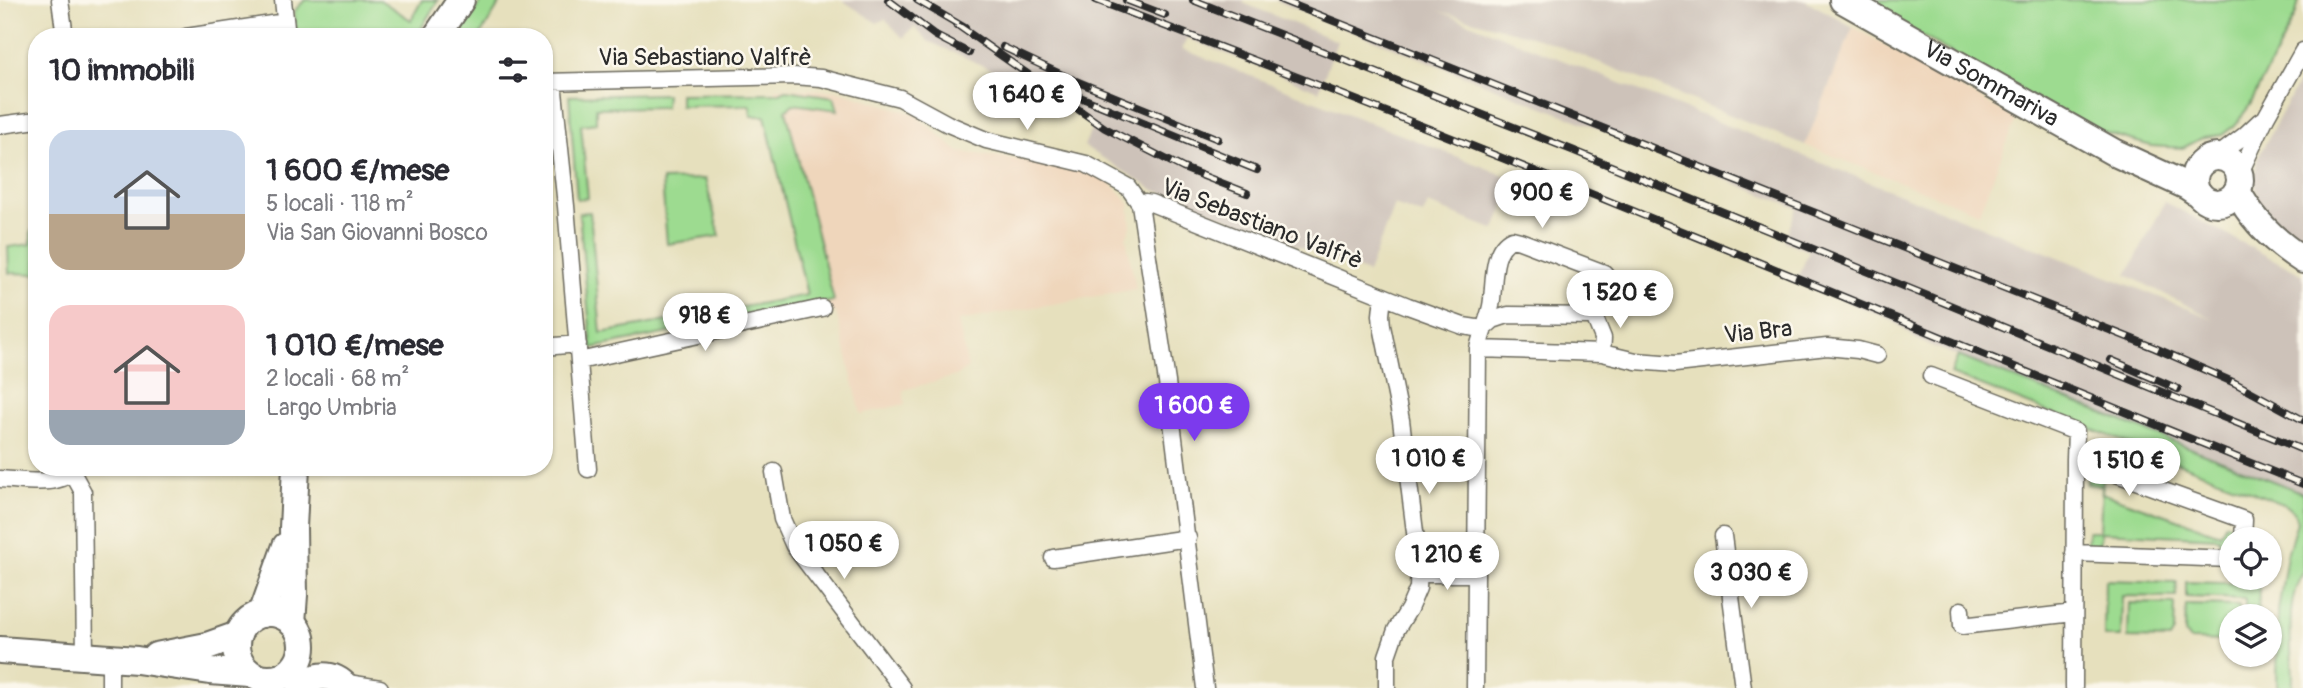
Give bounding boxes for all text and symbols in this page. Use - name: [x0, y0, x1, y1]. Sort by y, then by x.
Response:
- street label: Via Sommariva: [1918, 34, 2064, 133]
- street label: Via Sebastiano Valfrè: [598, 43, 812, 72]
- icon: filters: [494, 51, 532, 89]
- text: 10 immobili: [49, 52, 194, 89]
- pin: 1 640 €: [962, 72, 1092, 132]
- text: 1 640 €: [989, 80, 1065, 109]
- text: 1 600 €/mese: [266, 152, 449, 189]
- icon: home: [105, 158, 189, 242]
- pin: 900 €: [1493, 170, 1591, 230]
- street label: Via Sebastiano Valfrè: [1157, 172, 1367, 276]
- text: 900 €: [1510, 178, 1574, 207]
- text: 5 locali · 118 m²: [266, 189, 414, 218]
- text: Via San Giovanni Bosco: [266, 218, 488, 247]
- pin: 1 520 €: [1555, 270, 1685, 330]
- text: 1 520 €: [1582, 278, 1658, 307]
- pin: 918 €: [656, 294, 754, 353]
- text: 918 €: [679, 301, 731, 330]
- street label: Via Bra: [1723, 314, 1793, 350]
- text: 1 010 €/mese: [266, 327, 444, 364]
- icon: home: [105, 333, 189, 417]
- text: 2 locali · 68 m²: [266, 364, 409, 393]
- pin: 1 600 €: [1129, 384, 1259, 443]
- text: 1 600 €: [1155, 391, 1233, 420]
- text: Largo Umbria: [266, 393, 397, 422]
- pin: 1 010 €: [1364, 436, 1494, 496]
- pin: 1 510 €: [2064, 438, 2194, 498]
- text: 1 010 €: [1392, 444, 1466, 473]
- text: 1 510 €: [2093, 446, 2165, 475]
- pin: 1 050 €: [779, 522, 909, 581]
- map controls: [2219, 527, 2282, 667]
- button: locate: [2219, 527, 2282, 590]
- text: 1 050 €: [805, 529, 883, 558]
- pin: 1 210 €: [1382, 532, 1512, 592]
- text: 1 210 €: [1411, 540, 1483, 569]
- pin: 3 030 €: [1686, 550, 1816, 610]
- text: 3 030 €: [1710, 558, 1792, 587]
- button: layers: [2219, 604, 2282, 667]

